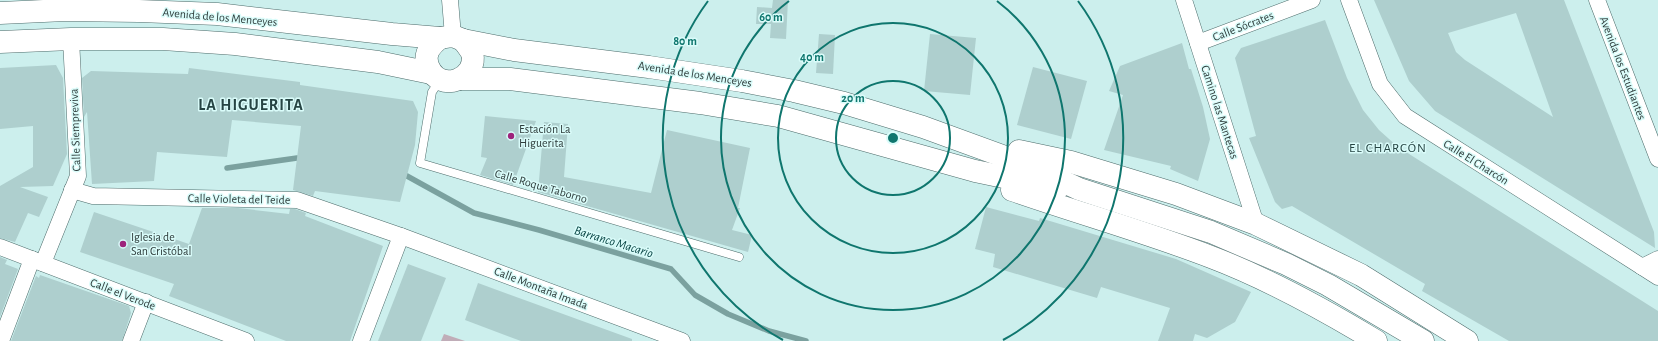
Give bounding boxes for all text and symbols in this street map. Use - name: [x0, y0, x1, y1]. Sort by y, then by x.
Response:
- street label: Avenida de los Menceyes: [162, 6, 278, 29]
- street label: Calle Sócrates: [1211, 9, 1275, 43]
- text: 60 m: [759, 11, 783, 23]
- street label: Avenida los Estudiantes: [1598, 15, 1648, 121]
- text: 80 m: [673, 35, 697, 47]
- text: 40 m: [800, 51, 824, 63]
- street label: Avenida de los Menceyes: [637, 59, 753, 90]
- street label: Camino las Mantecas: [1199, 64, 1241, 160]
- street label: Calle Siempreviva: [68, 88, 82, 172]
- text: 20 m: [841, 92, 865, 104]
- district label: LA HIGUERITA: [198, 97, 304, 113]
- place label: Estación La Higuerita: [519, 123, 571, 149]
- marker: Estación La Higuerita: [506, 131, 516, 141]
- centre of rings: [886, 131, 900, 145]
- street label: Calle El Charcón: [1441, 137, 1511, 187]
- district label: EL CHARCÓN: [1349, 141, 1427, 155]
- street label: Calle Roque Taborno: [493, 167, 589, 205]
- street label: Calle Violeta del Teide: [188, 192, 290, 206]
- water label: Barranco Macario: [573, 224, 655, 261]
- place label: Iglesia de San Cristóbal: [131, 231, 191, 257]
- marker: Iglesia de San Cristóbal: [118, 239, 128, 249]
- street label: Calle Montaña Imada: [492, 265, 590, 312]
- street label: Calle el Verode: [89, 276, 157, 312]

